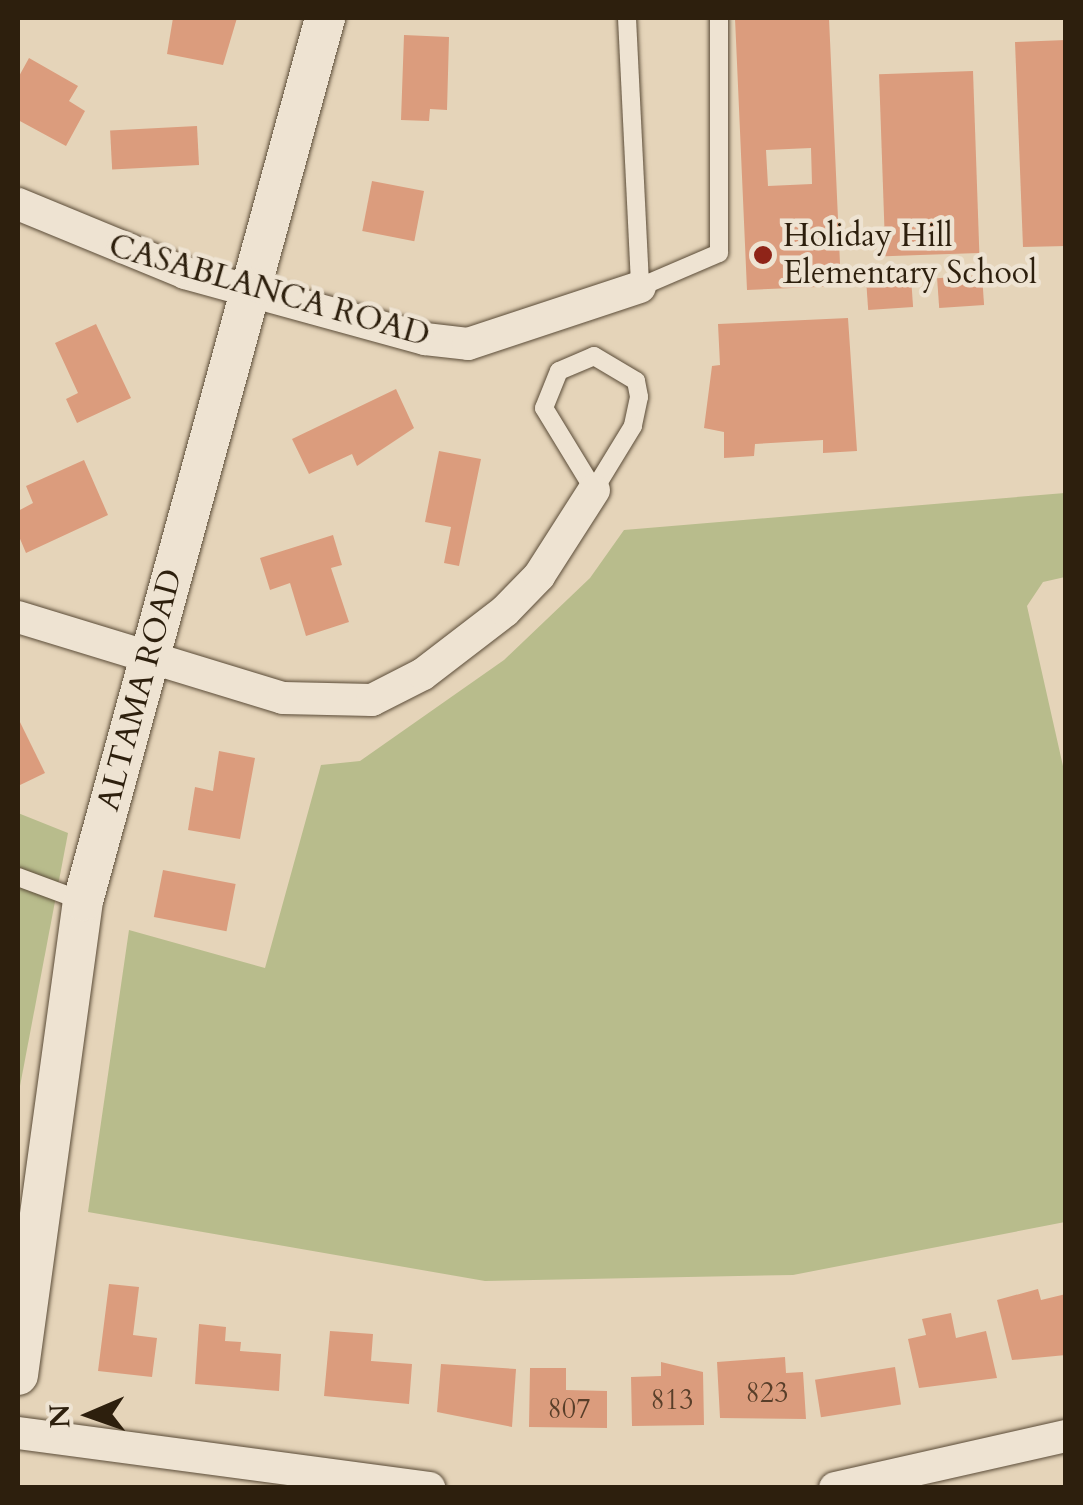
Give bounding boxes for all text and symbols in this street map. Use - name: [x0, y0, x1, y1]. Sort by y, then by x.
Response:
- place label: Holiday Hill Elementary School: [783, 218, 1037, 293]
- street label: CASABLANCA ROAD: [104, 227, 434, 355]
- marker: Holiday Hill Elementary School: [752, 244, 774, 266]
- street label: ALTAMA ROAD: [89, 565, 191, 815]
- north arrow: [40, 1365, 140, 1465]
- house number: 823: [745, 1376, 789, 1410]
- house number: 813: [650, 1383, 694, 1417]
- house number: 807: [547, 1392, 591, 1426]
- text: N: [41, 1403, 79, 1429]

